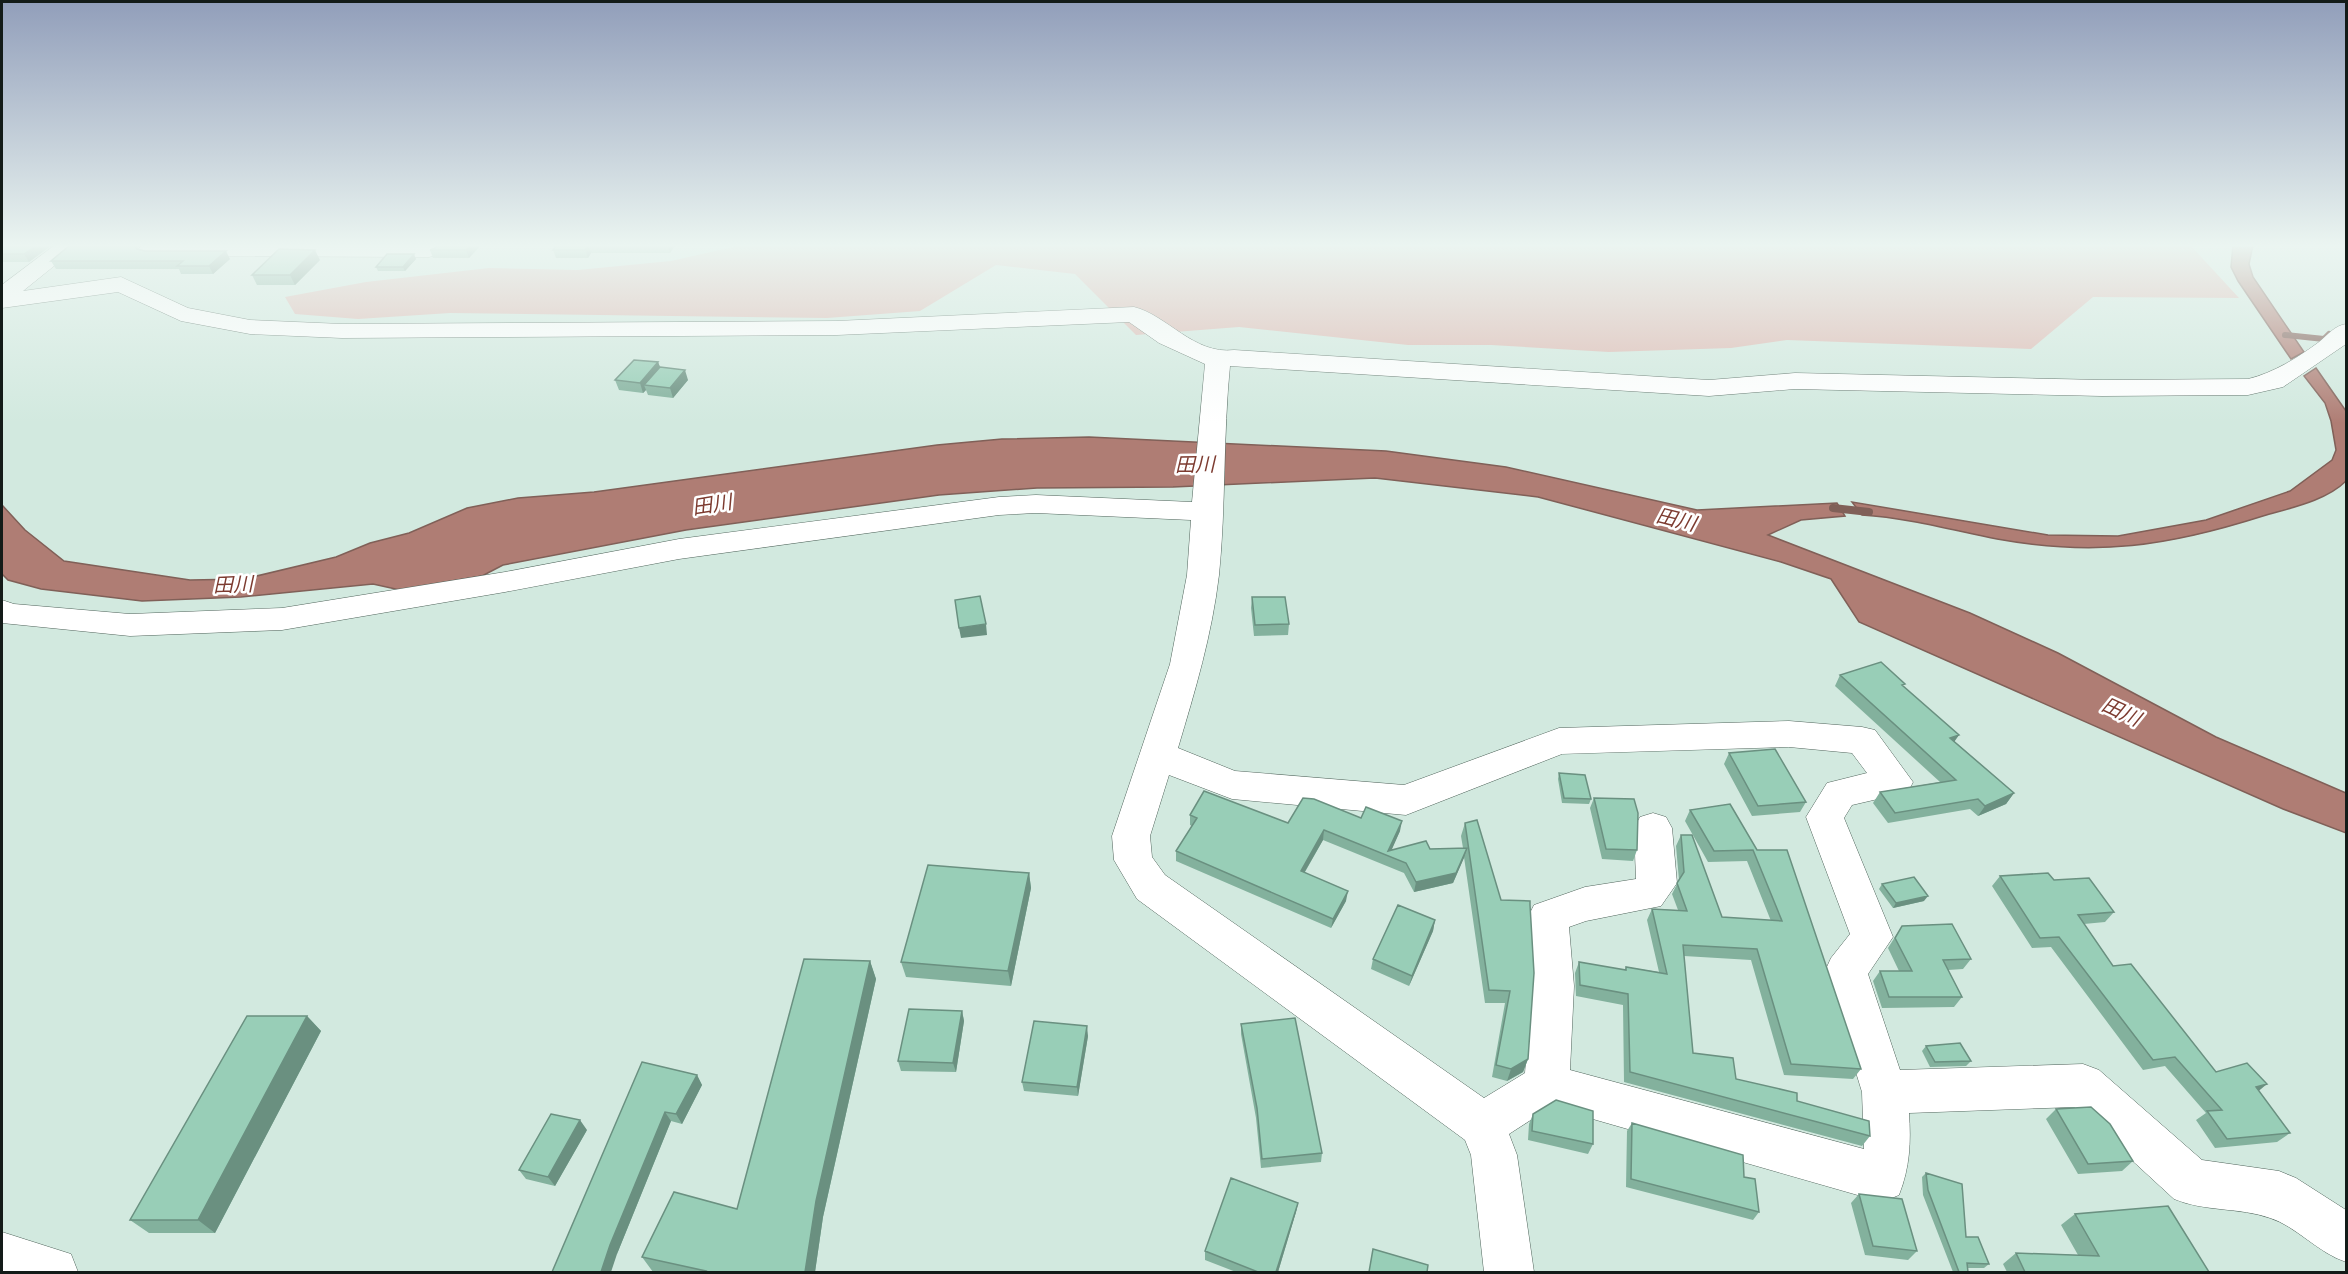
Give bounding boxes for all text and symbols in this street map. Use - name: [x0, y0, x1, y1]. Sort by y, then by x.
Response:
- water label: 田川: [1175, 453, 1217, 477]
- water label: 田川: [690, 490, 736, 519]
- water label: 田川: [1654, 504, 1700, 536]
- water label: 田川: [213, 573, 255, 597]
- water label: 田川: [2098, 693, 2146, 732]

